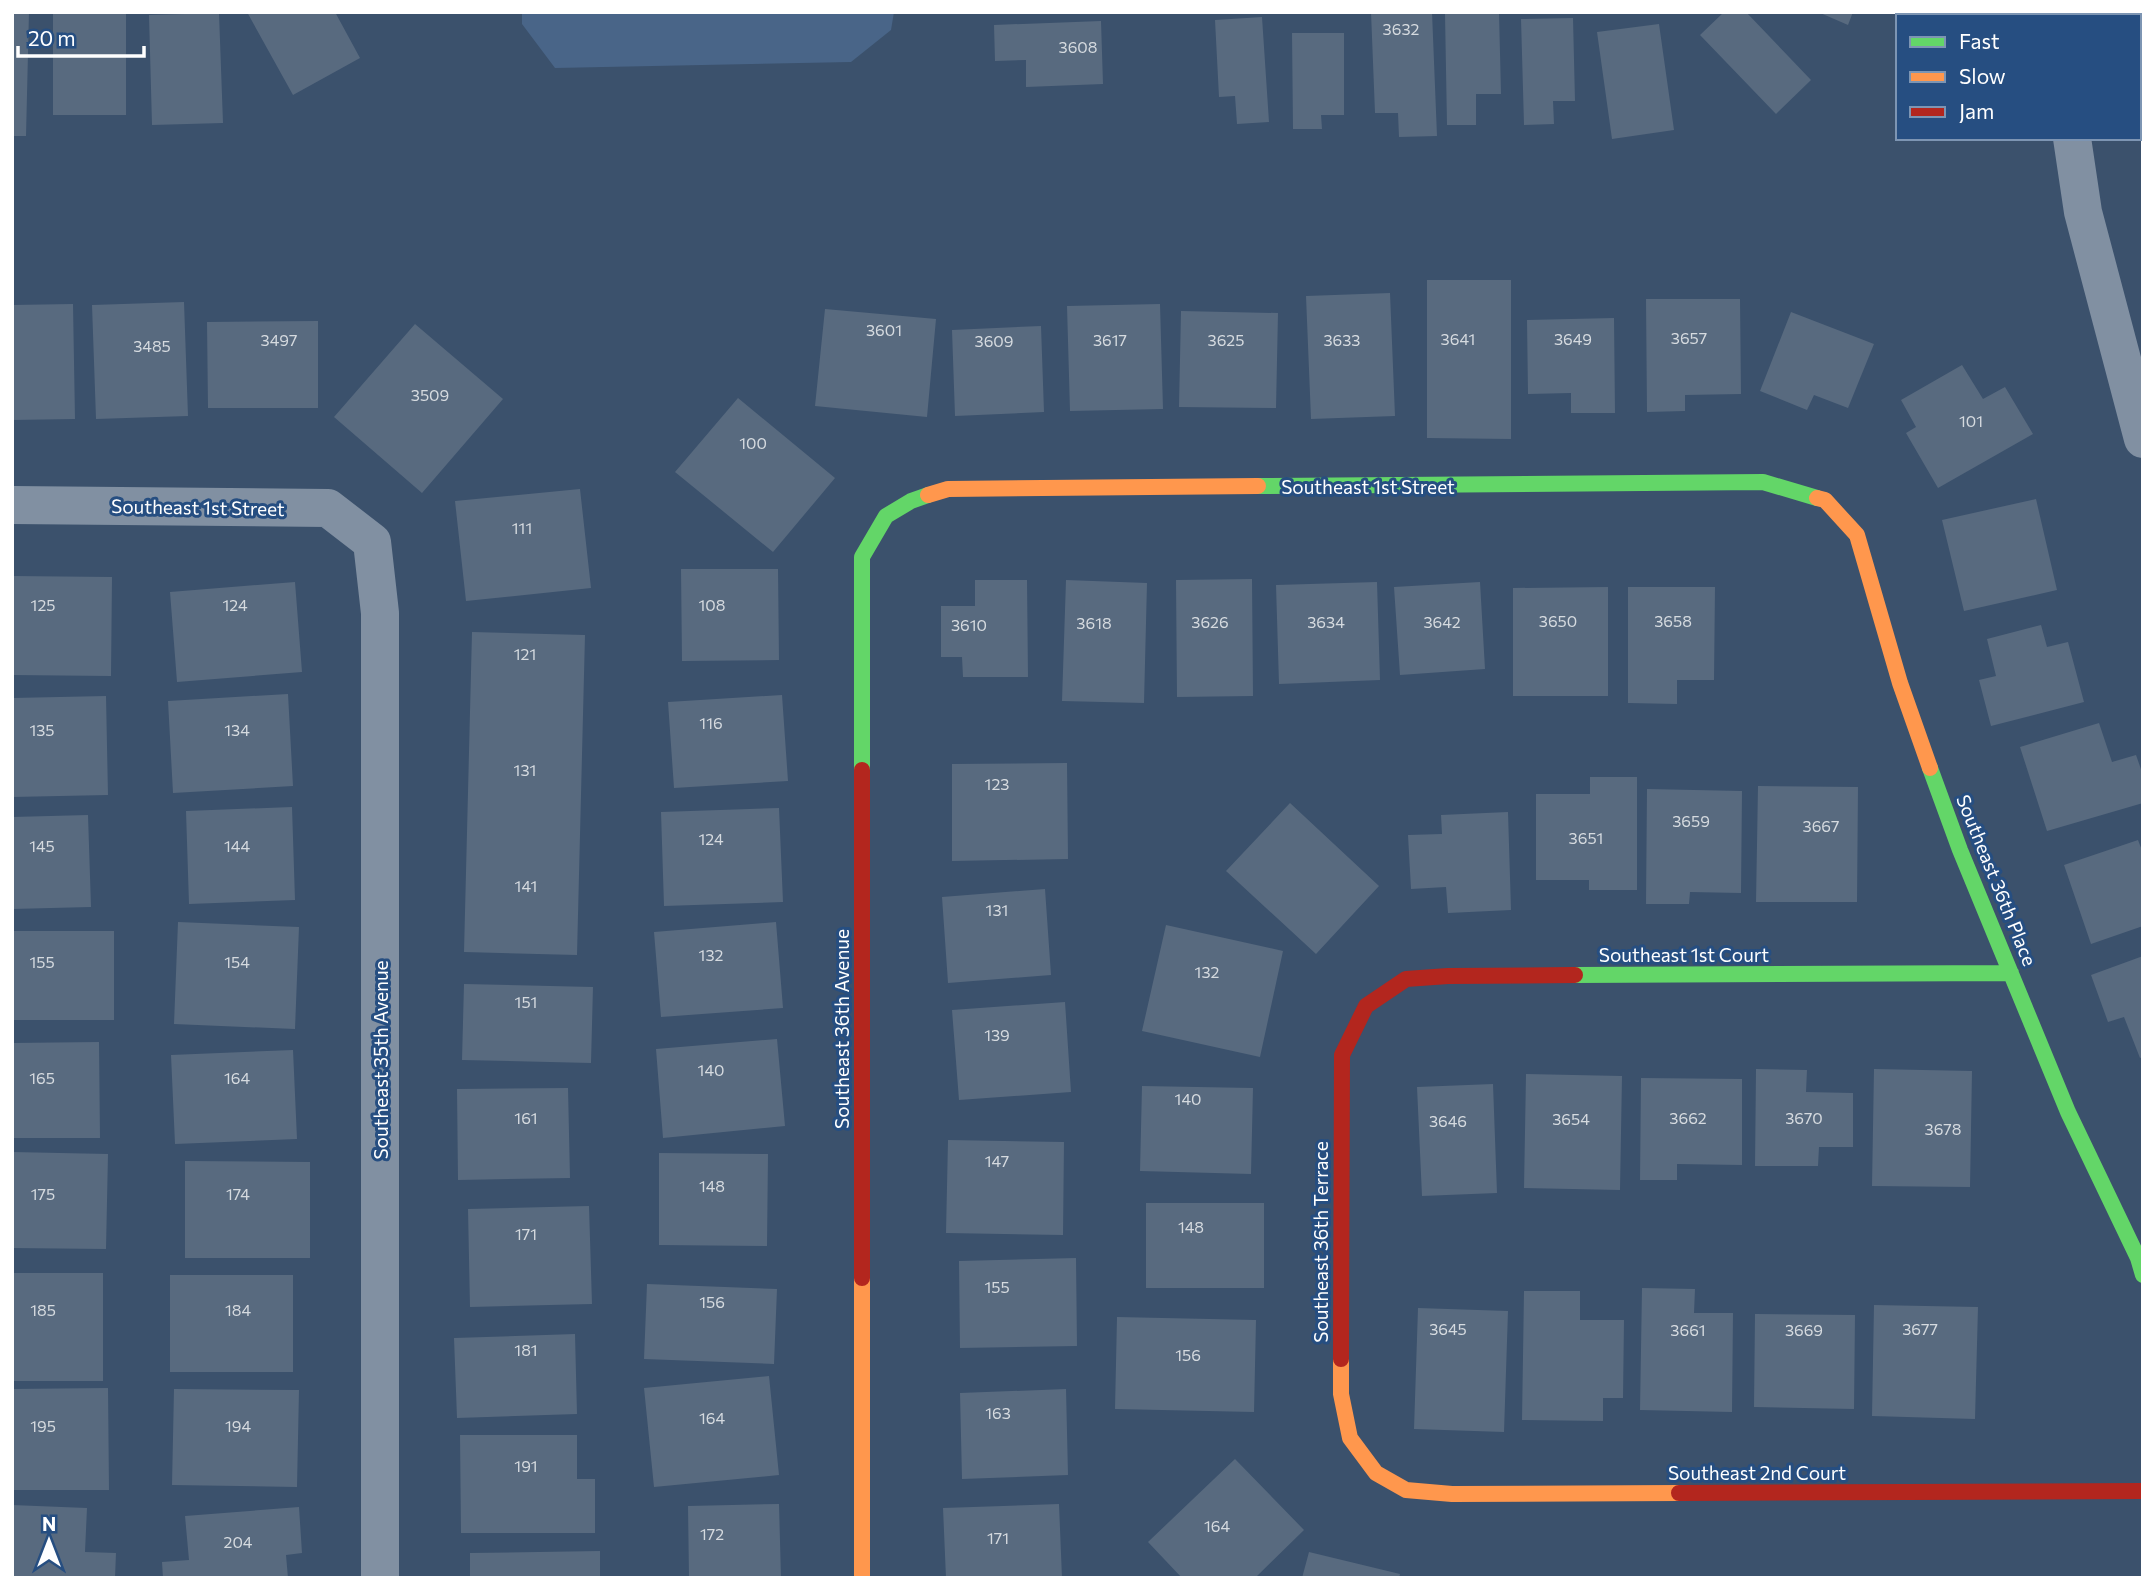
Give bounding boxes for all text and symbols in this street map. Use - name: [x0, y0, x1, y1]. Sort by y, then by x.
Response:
- scale bar: [18, 14, 144, 58]
- legend: [1896, 14, 2141, 140]
- house number: 3632: [1383, 19, 1419, 38]
- text: 20 m: [28, 25, 76, 50]
- text: Fast: [1959, 28, 2000, 53]
- house number: 3608: [1059, 37, 1098, 56]
- text: Slow: [1959, 63, 2006, 88]
- text: Jam: [1959, 98, 1994, 123]
- house number: 3601: [866, 320, 902, 339]
- house number: 3657: [1671, 328, 1707, 347]
- house number: 3641: [1441, 329, 1475, 348]
- house number: 3649: [1554, 329, 1592, 348]
- house number: 3497: [261, 330, 297, 349]
- house number: 3617: [1093, 330, 1127, 349]
- house number: 3625: [1208, 330, 1244, 349]
- house number: 3633: [1323, 330, 1361, 349]
- house number: 3609: [975, 331, 1014, 350]
- house number: 3485: [133, 336, 171, 355]
- house number: 3509: [411, 385, 449, 404]
- house number: 101: [1959, 411, 1983, 430]
- house number: 100: [739, 433, 767, 452]
- street label: Southeast 1st Street: [1281, 475, 1455, 498]
- street label: Southeast 1st Street: [111, 494, 285, 520]
- house number: 111: [512, 518, 532, 537]
- house number: 125: [31, 595, 55, 614]
- house number: 124: [222, 595, 248, 614]
- house number: 108: [699, 595, 726, 614]
- house number: 3650: [1539, 611, 1577, 630]
- house number: 3658: [1654, 611, 1692, 630]
- house number: 3626: [1191, 612, 1229, 631]
- house number: 3634: [1307, 612, 1345, 631]
- house number: 3642: [1423, 612, 1461, 631]
- house number: 3618: [1076, 613, 1112, 632]
- house number: 3610: [951, 615, 987, 634]
- house number: 121: [514, 644, 536, 663]
- house number: 116: [699, 713, 723, 732]
- house number: 135: [29, 720, 55, 739]
- house number: 134: [224, 720, 250, 739]
- house number: 131: [514, 760, 536, 779]
- house number: 123: [985, 774, 1009, 793]
- street label: Southeast 36th Place: [1952, 791, 2042, 969]
- house number: 3659: [1672, 811, 1710, 830]
- house number: 3667: [1803, 816, 1839, 835]
- house number: 3651: [1569, 828, 1603, 847]
- house number: 124: [698, 829, 724, 848]
- house number: 145: [29, 836, 55, 855]
- house number: 144: [224, 836, 250, 855]
- house number: 141: [515, 876, 537, 895]
- house number: 131: [986, 900, 1008, 919]
- street label: Southeast 36th Avenue: [830, 929, 853, 1129]
- street label: Southeast 1st Court: [1599, 943, 1769, 966]
- house number: 132: [699, 945, 724, 964]
- house number: 155: [29, 952, 55, 971]
- house number: 154: [224, 952, 250, 971]
- street label: Southeast 35th Avenue: [369, 960, 392, 1160]
- house number: 132: [1195, 962, 1220, 981]
- house number: 151: [515, 992, 537, 1011]
- house number: 139: [984, 1025, 1010, 1044]
- house number: 140: [698, 1060, 724, 1079]
- house number: 165: [29, 1068, 55, 1087]
- house number: 164: [224, 1068, 250, 1087]
- house number: 140: [1175, 1089, 1201, 1108]
- house number: 161: [514, 1108, 538, 1127]
- house number: 3662: [1669, 1108, 1707, 1127]
- house number: 3670: [1785, 1108, 1823, 1127]
- house number: 3654: [1552, 1109, 1590, 1128]
- house number: 3646: [1429, 1111, 1467, 1130]
- house number: 3678: [1925, 1119, 1961, 1138]
- street label: Southeast 36th Terrace: [1309, 1141, 1332, 1343]
- house number: 147: [985, 1151, 1009, 1170]
- house number: 148: [699, 1176, 725, 1195]
- house number: 175: [31, 1184, 55, 1203]
- house number: 174: [226, 1184, 250, 1203]
- house number: 148: [1178, 1217, 1204, 1236]
- house number: 171: [515, 1224, 537, 1243]
- house number: 155: [984, 1277, 1010, 1296]
- house number: 156: [699, 1292, 725, 1311]
- house number: 185: [30, 1300, 56, 1319]
- house number: 184: [225, 1300, 251, 1319]
- house number: 3645: [1429, 1319, 1467, 1338]
- house number: 3677: [1902, 1319, 1938, 1338]
- house number: 3661: [1670, 1320, 1706, 1339]
- house number: 3669: [1785, 1320, 1823, 1339]
- house number: 181: [514, 1340, 538, 1359]
- house number: 156: [1175, 1345, 1201, 1364]
- house number: 163: [985, 1403, 1011, 1422]
- house number: 164: [699, 1408, 725, 1427]
- house number: 195: [30, 1416, 56, 1435]
- house number: 194: [225, 1416, 251, 1435]
- house number: 191: [514, 1456, 538, 1475]
- street label: Southeast 2nd Court: [1668, 1461, 1846, 1484]
- north arrow: [14, 1506, 84, 1576]
- text: N: [42, 1512, 56, 1535]
- house number: 164: [1204, 1516, 1230, 1535]
- house number: 172: [700, 1524, 724, 1543]
- house number: 171: [987, 1528, 1009, 1547]
- house number: 204: [224, 1532, 253, 1551]

